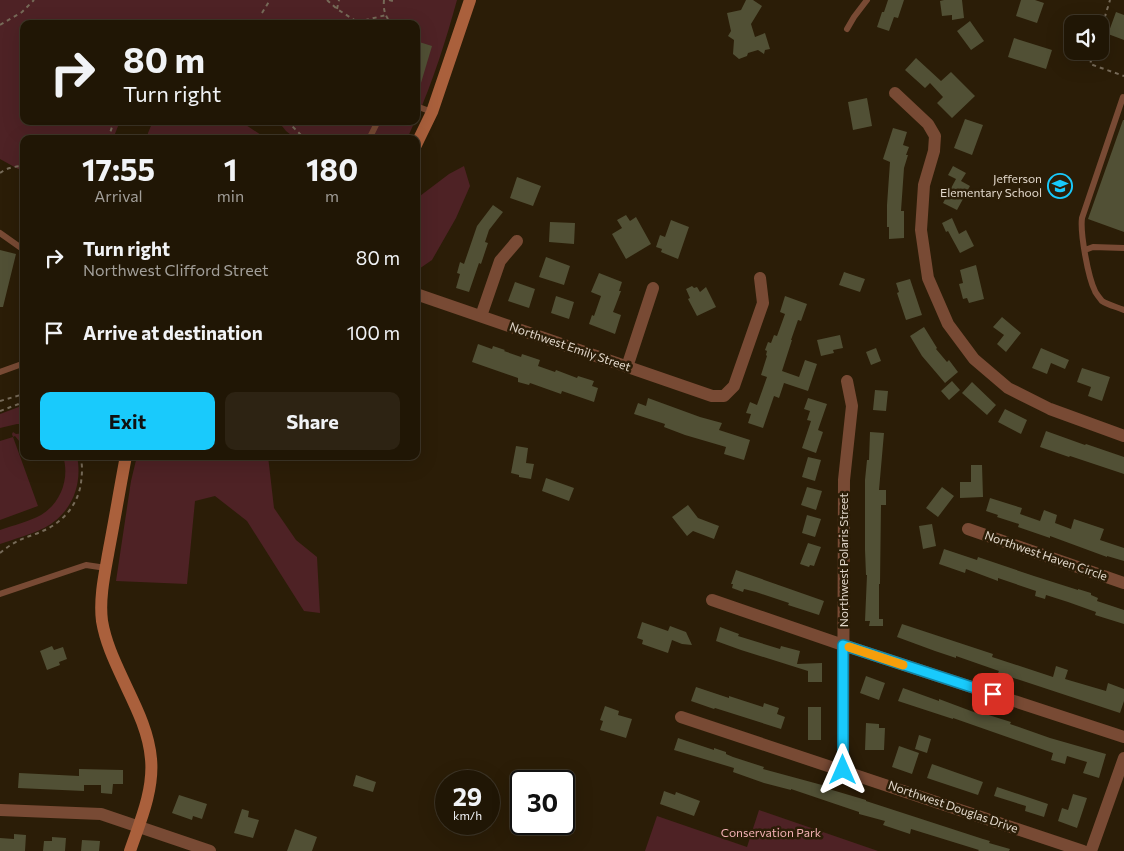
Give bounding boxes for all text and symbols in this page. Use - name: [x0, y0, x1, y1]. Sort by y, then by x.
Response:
- map controls: [1064, 15, 1109, 60]
- button: sound: [1064, 15, 1109, 60]
- text: 80 m: [123, 37, 205, 80]
- icon: right: [40, 40, 105, 105]
- text: Turn right: [123, 80, 221, 107]
- text: 17:55: [82, 150, 155, 187]
- text: 1: [224, 150, 237, 187]
- text: 180: [306, 150, 358, 187]
- place label: Jefferson Elementary School: [940, 171, 1042, 199]
- school or university icon: Jefferson Elementary School: [1047, 173, 1073, 199]
- text: Arrival: [94, 186, 143, 205]
- text: min: [217, 186, 244, 205]
- text: m: [325, 186, 339, 205]
- text: Turn right: [83, 237, 170, 260]
- icon: right: [40, 244, 68, 272]
- text: 80 m: [356, 246, 400, 269]
- text: Northwest Clifford Street: [83, 260, 269, 279]
- icon: arrive: [40, 319, 68, 347]
- street label: Northwest Emily Street: [508, 319, 633, 373]
- text: Arrive at destination: [83, 321, 263, 344]
- text: 100 m: [347, 321, 400, 344]
- button: Exit: [40, 392, 215, 450]
- button: Share: [225, 392, 400, 450]
- street label: Northwest Polaris Street: [836, 493, 850, 627]
- street label: Northwest Haven Circle: [983, 527, 1110, 583]
- pin: [972, 673, 1014, 715]
- icon: arrive: [979, 680, 1007, 708]
- position arrow: [816, 743, 868, 795]
- speed limit sign: 30: [510, 770, 575, 835]
- street label: Northwest Douglas Drive: [887, 777, 1020, 835]
- text: 29: [453, 781, 482, 811]
- text: km/h: [453, 808, 482, 822]
- park label: Conservation Park: [721, 825, 822, 839]

